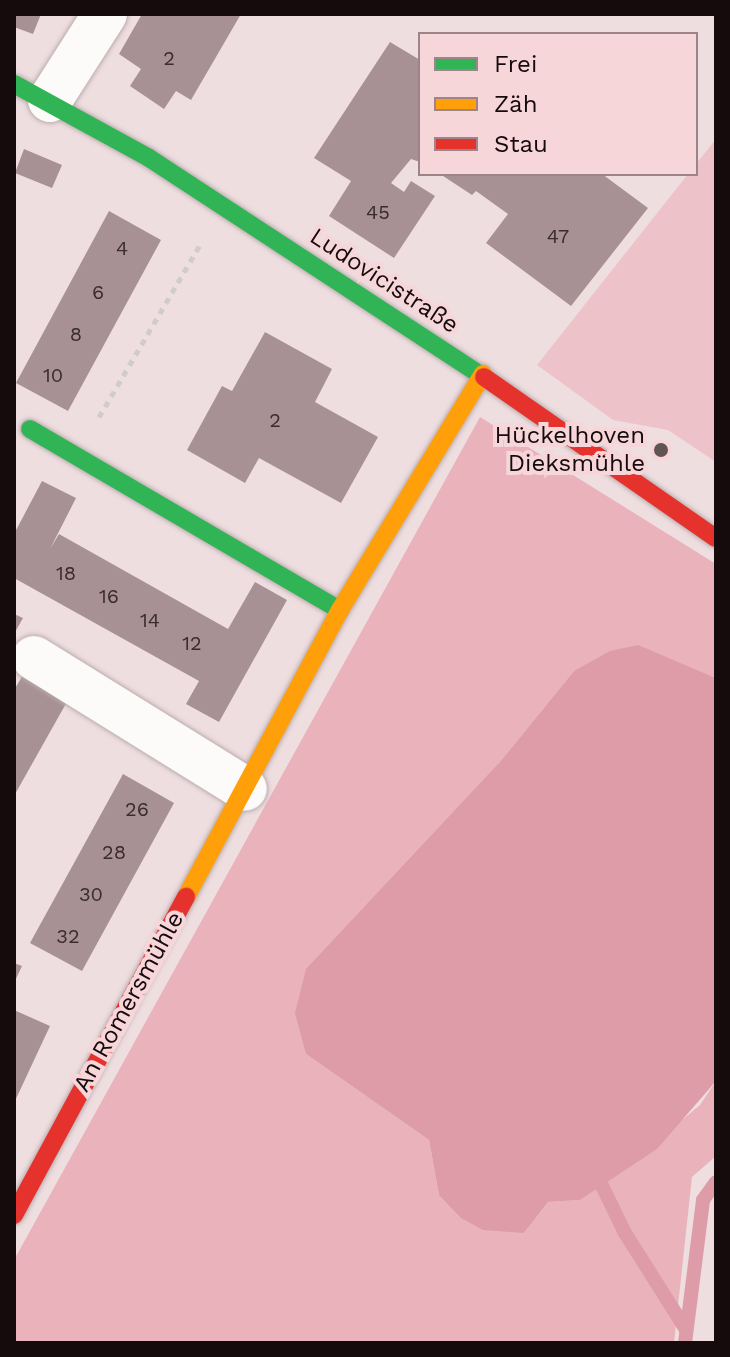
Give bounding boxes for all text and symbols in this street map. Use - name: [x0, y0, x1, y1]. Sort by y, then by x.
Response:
- legend: [418, 32, 698, 176]
- house number: 2: [163, 46, 175, 70]
- text: Frei: [494, 50, 537, 78]
- text: Zäh: [494, 90, 538, 118]
- text: Stau: [494, 130, 548, 158]
- house number: 45: [366, 200, 390, 224]
- street label: Ludovicistraße: [304, 222, 464, 340]
- house number: 47: [547, 224, 569, 248]
- house number: 4: [116, 236, 128, 260]
- house number: 6: [92, 280, 104, 304]
- house number: 8: [70, 322, 82, 346]
- house number: 10: [43, 363, 63, 387]
- house number: 2: [269, 408, 281, 432]
- place label: Hückelhoven Dieksmühle: [495, 422, 645, 478]
- marker: Hückelhoven Dieksmühle: [652, 441, 670, 459]
- house number: 18: [56, 561, 76, 585]
- house number: 16: [99, 584, 119, 608]
- house number: 14: [140, 608, 160, 632]
- house number: 12: [182, 631, 202, 655]
- house number: 26: [125, 797, 149, 821]
- house number: 28: [102, 840, 126, 864]
- house number: 30: [79, 882, 103, 906]
- street label: An Romersmühle: [68, 907, 190, 1097]
- house number: 32: [56, 924, 80, 948]

